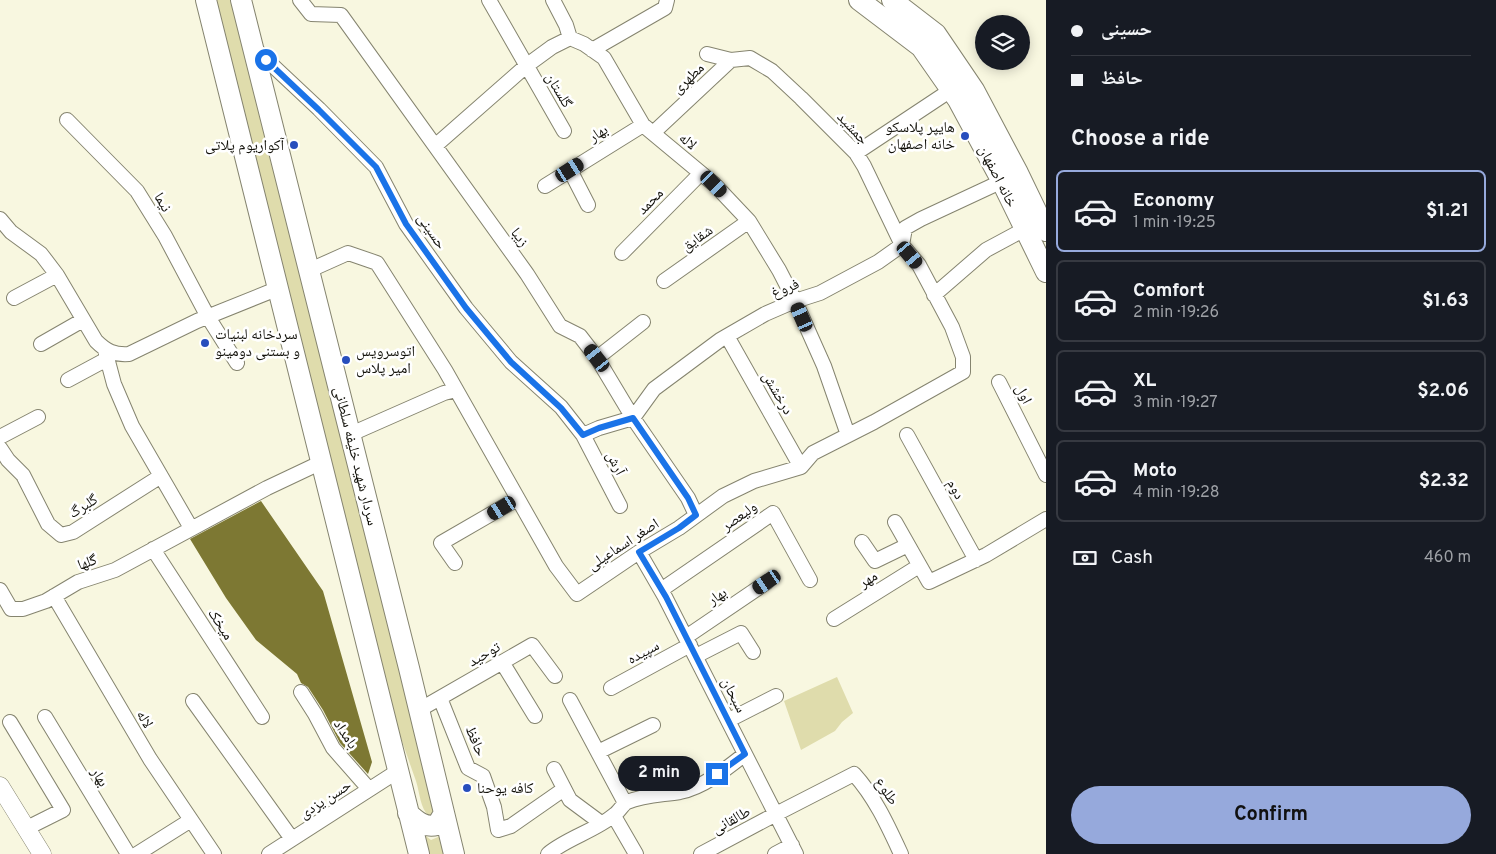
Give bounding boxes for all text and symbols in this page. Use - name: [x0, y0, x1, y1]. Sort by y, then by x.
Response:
- map controls: [975, 15, 1030, 70]
- button: layers: [975, 15, 1030, 70]
- text: حسینی: [1101, 18, 1152, 42]
- route start: [255, 49, 277, 71]
- street label: مطهری: [669, 59, 709, 99]
- text: حافظ: [1101, 67, 1143, 91]
- street label: گلستان: [540, 70, 576, 112]
- street label: جمشید: [832, 109, 872, 150]
- place label: هایپر پلاسکو خانه اصفهان: [885, 119, 955, 155]
- street label: بهار: [585, 121, 612, 148]
- text: Choose a ride: [1071, 126, 1209, 153]
- street label: لاله: [674, 129, 700, 155]
- marker: هایپر پلاسکو خانه اصفهان: [959, 130, 971, 142]
- place label: آکواریوم پلاتی: [205, 137, 285, 156]
- marker: آکواریوم پلاتی: [288, 139, 300, 151]
- street label: خانه اصفهان: [973, 142, 1021, 211]
- car: [553, 156, 586, 184]
- car: [698, 168, 729, 200]
- street label: محمد: [634, 185, 669, 219]
- icon: car: [1073, 189, 1118, 234]
- text: Economy: [1133, 189, 1214, 213]
- street label: نیما: [149, 190, 175, 216]
- text: $1.21: [1426, 199, 1469, 223]
- street label: حسینی: [412, 210, 450, 254]
- text: 1 min · 19:25: [1133, 213, 1216, 233]
- street label: شقایق: [678, 222, 717, 257]
- street label: زیبا: [505, 225, 532, 251]
- car: [894, 239, 925, 271]
- street label: فروغ: [769, 275, 802, 303]
- icon: car: [1073, 279, 1118, 324]
- text: Comfort: [1133, 279, 1205, 303]
- text: $1.63: [1422, 289, 1469, 313]
- car: [789, 300, 814, 334]
- text: 2 min · 19:26: [1133, 303, 1219, 323]
- place label: سردخانه لبنیات و بستنی دومینو: [215, 326, 300, 362]
- marker: سردخانه لبنیات و بستنی دومینو: [199, 337, 211, 349]
- car: [581, 342, 612, 374]
- place label: اتوسرويس امير پلاس: [356, 343, 415, 379]
- marker: اتوسرويس امير پلاس: [340, 354, 352, 366]
- street label: درخشش: [757, 369, 797, 419]
- icon: car: [1073, 369, 1118, 414]
- text: XL: [1133, 369, 1156, 393]
- text: $2.06: [1417, 379, 1469, 403]
- street label: اول: [1010, 382, 1036, 408]
- street label: سردار شهید خلیفه سلطانی: [328, 385, 381, 528]
- text: 3 min · 19:27: [1133, 393, 1218, 413]
- street label: آرش: [601, 448, 629, 480]
- icon: car: [1073, 459, 1118, 504]
- text: Moto: [1133, 459, 1177, 483]
- text: $2.32: [1419, 469, 1469, 493]
- street label: دوم: [941, 476, 968, 503]
- text: 4 min · 19:28: [1133, 483, 1220, 503]
- street label: گلبرگ: [66, 491, 102, 524]
- car: [485, 494, 518, 522]
- street label: ولیعصر: [717, 498, 762, 537]
- street label: اصغر اسماعیلی: [584, 515, 663, 575]
- icon: cash: [1071, 544, 1099, 572]
- text: Cash: [1111, 546, 1153, 570]
- text: 460 m: [1424, 548, 1471, 568]
- street label: گلها: [75, 551, 100, 576]
- car: [750, 567, 783, 597]
- street label: مهر: [855, 567, 882, 594]
- street label: بهار: [704, 584, 731, 611]
- street label: میخک: [203, 605, 237, 644]
- street label: سپیده: [624, 637, 663, 670]
- street label: توحید: [465, 638, 505, 672]
- street label: سبحان: [716, 675, 750, 717]
- street label: لاله: [131, 707, 156, 732]
- street label: بامداد: [328, 716, 361, 753]
- street label: حافظ: [460, 723, 490, 760]
- callout: 2 min: [617, 756, 700, 792]
- text: 2 min: [638, 763, 680, 783]
- route end: [706, 763, 728, 785]
- street label: بهار: [85, 764, 112, 791]
- street label: طلوع: [870, 774, 902, 810]
- street label: حسن یزدی: [296, 776, 356, 824]
- place label: کافه یوحنا: [477, 780, 534, 799]
- marker: کافه یوحنا: [461, 782, 473, 794]
- button: Confirm: [1071, 786, 1471, 844]
- street label: طالقانی: [709, 803, 754, 840]

